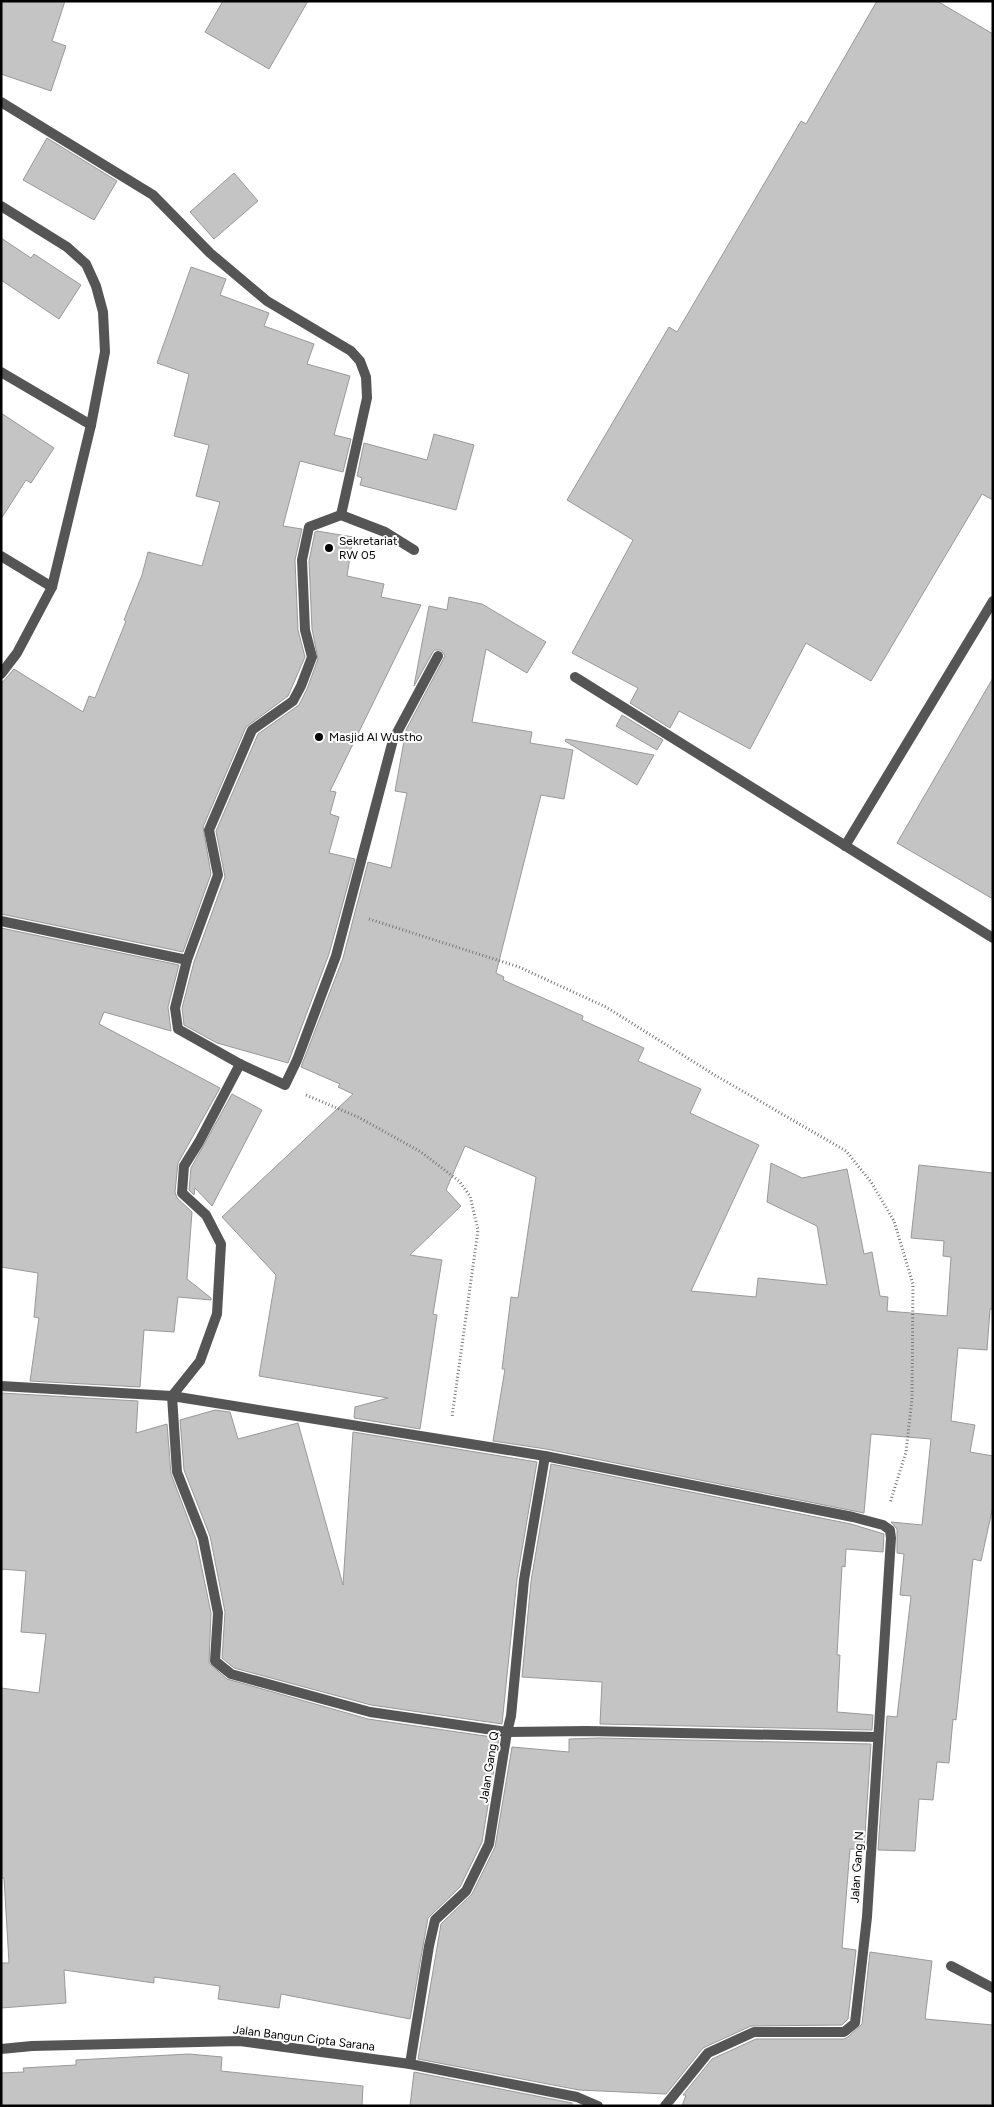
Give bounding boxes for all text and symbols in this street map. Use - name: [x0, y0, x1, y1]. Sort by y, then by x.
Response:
- place label: Sekretariat RW 05: [339, 534, 398, 562]
- marker: Sekretariat RW 05: [323, 542, 335, 554]
- place label: Masjid Al Wustho: [329, 730, 423, 744]
- marker: Masjid Al Wustho: [313, 731, 325, 743]
- street label: Jalan Gang Q: [476, 1730, 502, 1804]
- street label: Jalan Gang N: [848, 1831, 866, 1903]
- street label: Jalan Bangun Cipta Sarana: [232, 2022, 376, 2054]

